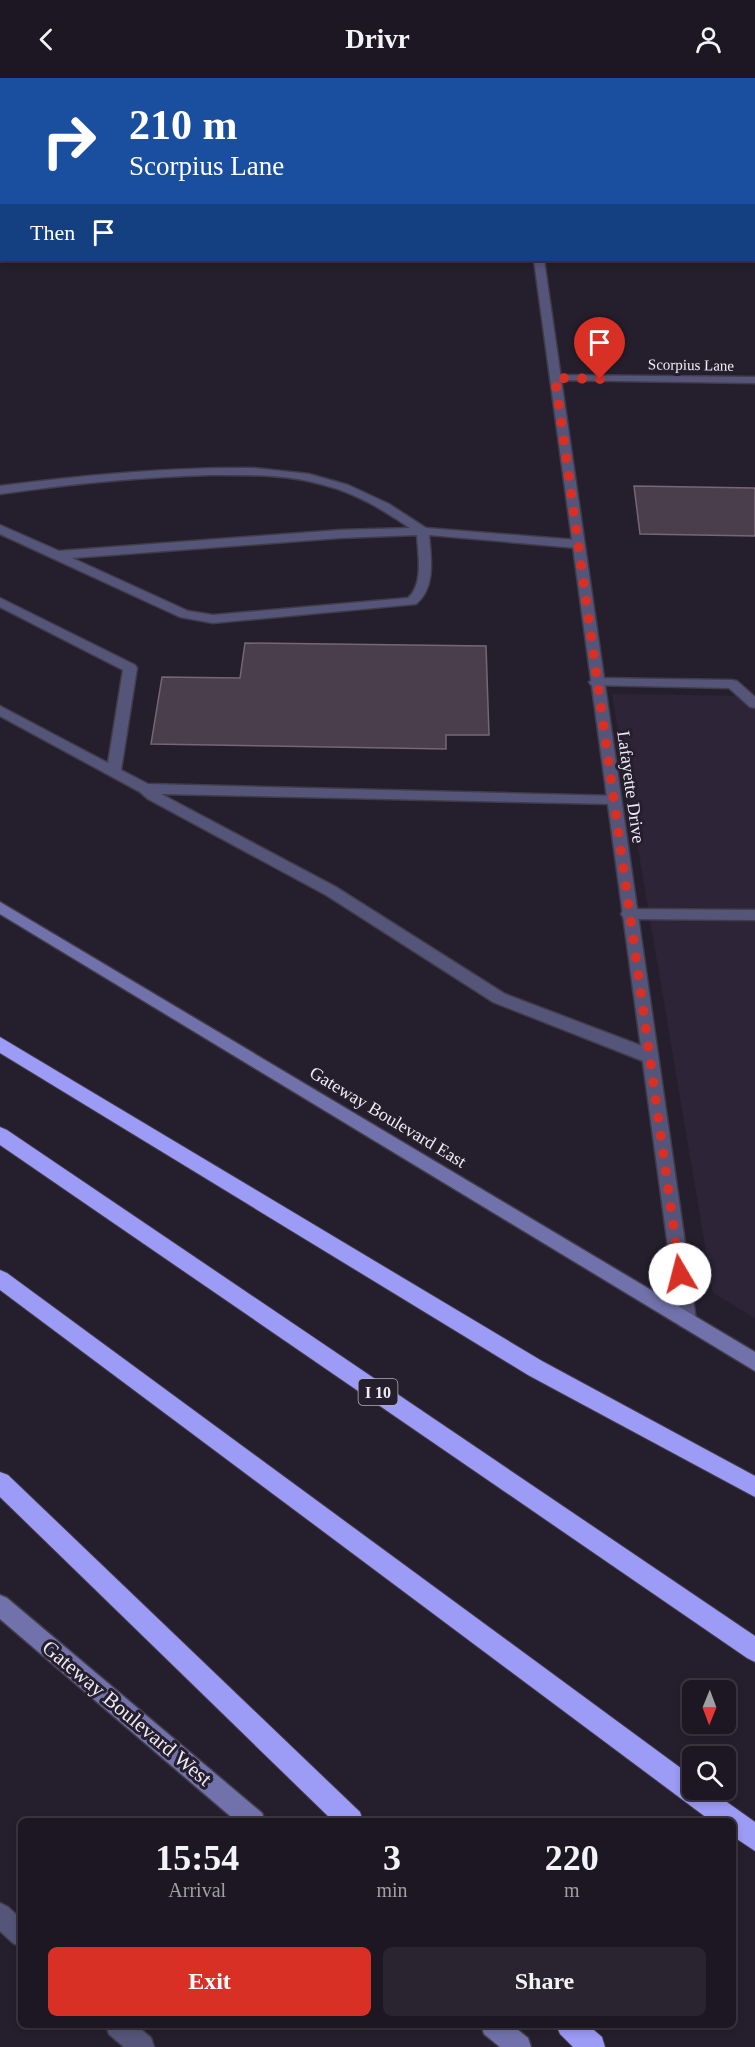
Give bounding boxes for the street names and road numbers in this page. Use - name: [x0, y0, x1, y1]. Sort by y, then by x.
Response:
- street label: Scorpius Lane: [648, 356, 735, 374]
- street label: Lafayette Drive: [613, 729, 649, 845]
- street label: Gateway Boulevard East: [306, 1062, 470, 1172]
- road number: I 10: [358, 1379, 398, 1405]
- street label: Gateway Boulevard West: [37, 1635, 217, 1791]

